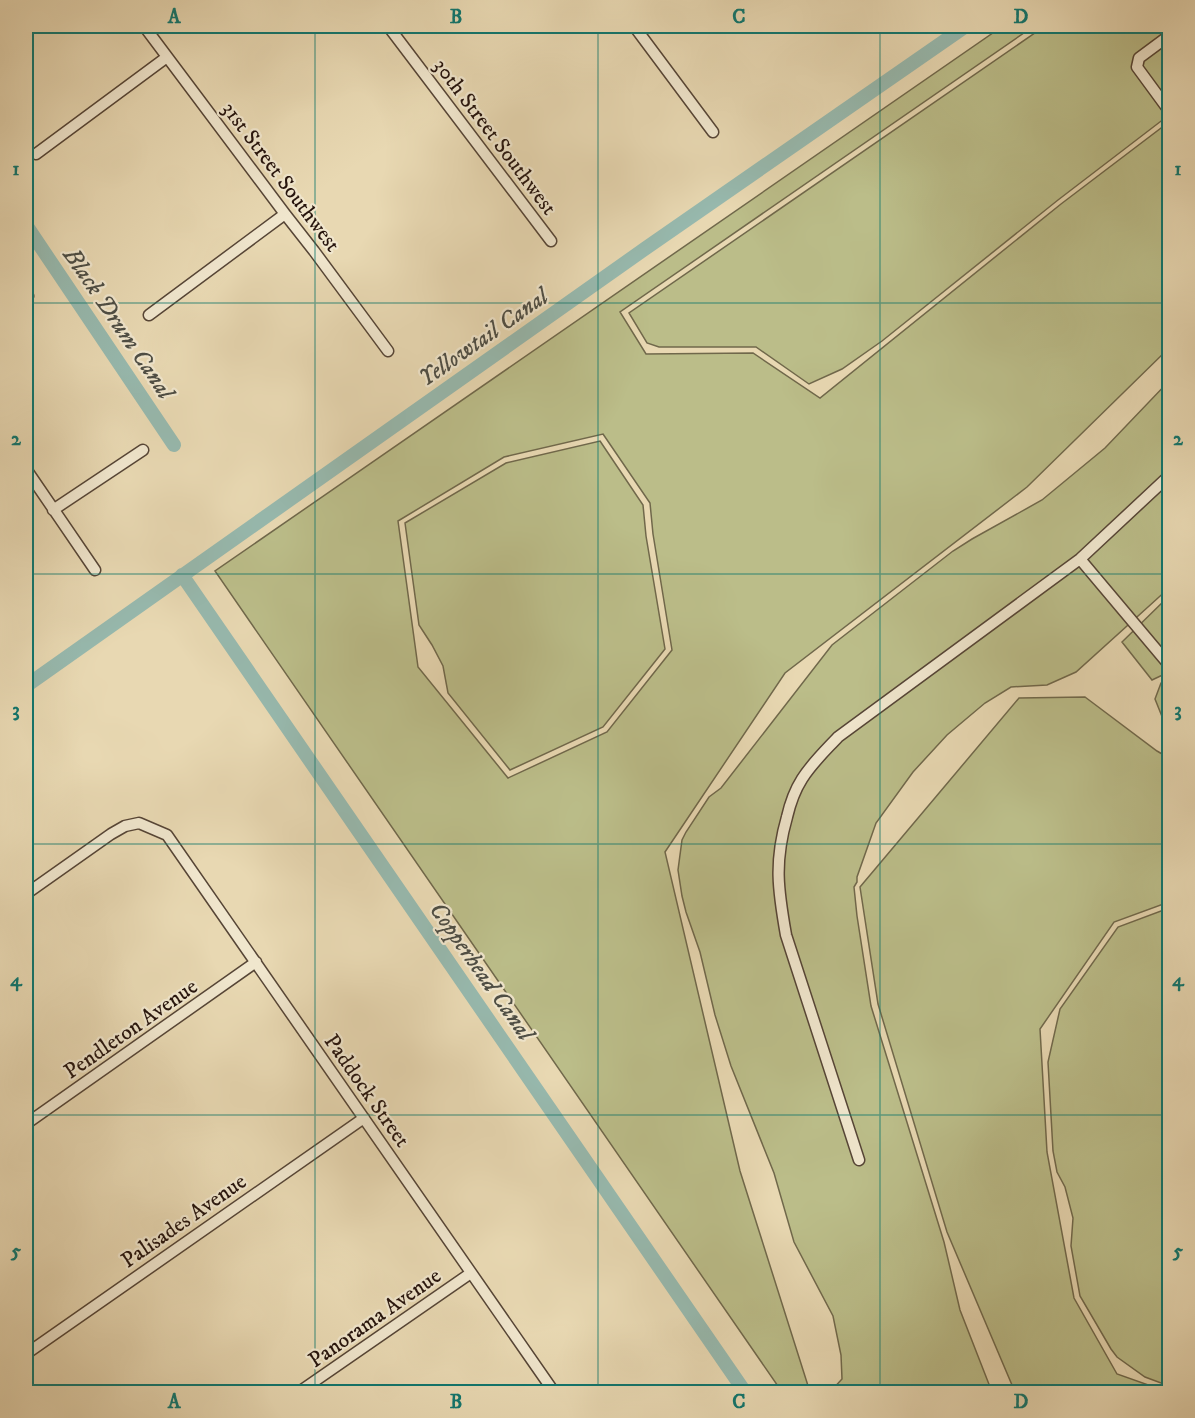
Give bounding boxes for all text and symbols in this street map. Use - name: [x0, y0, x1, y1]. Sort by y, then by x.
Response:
- text: A: [167, 5, 182, 30]
- text: B: [450, 5, 462, 30]
- text: C: [732, 5, 746, 30]
- text: D: [1014, 5, 1029, 30]
- street label: 30th Street Southwest: [427, 53, 562, 220]
- street label: 31st Street Southwest: [216, 97, 346, 257]
- text: 1: [12, 157, 20, 182]
- text: 1: [1174, 157, 1182, 182]
- water label: Black Drum Canal: [56, 241, 182, 407]
- water label: Yellowtail Canal: [413, 280, 557, 394]
- text: 2: [11, 427, 22, 452]
- text: 2: [1173, 427, 1184, 452]
- text: 3: [12, 698, 20, 723]
- text: 3: [1174, 698, 1182, 723]
- water label: Copperhead Canal: [422, 896, 542, 1049]
- text: 4: [10, 968, 23, 993]
- text: 4: [1172, 968, 1185, 993]
- street label: Pendleton Avenue: [59, 973, 203, 1085]
- street label: Paddock Street: [318, 1029, 416, 1153]
- street label: Palisades Avenue: [116, 1168, 252, 1274]
- text: 5: [10, 1239, 21, 1264]
- text: 5: [1172, 1239, 1183, 1264]
- street label: Panorama Avenue: [303, 1263, 446, 1374]
- text: A: [167, 1390, 182, 1415]
- text: B: [450, 1390, 462, 1415]
- text: C: [732, 1390, 746, 1415]
- text: D: [1014, 1390, 1029, 1415]

